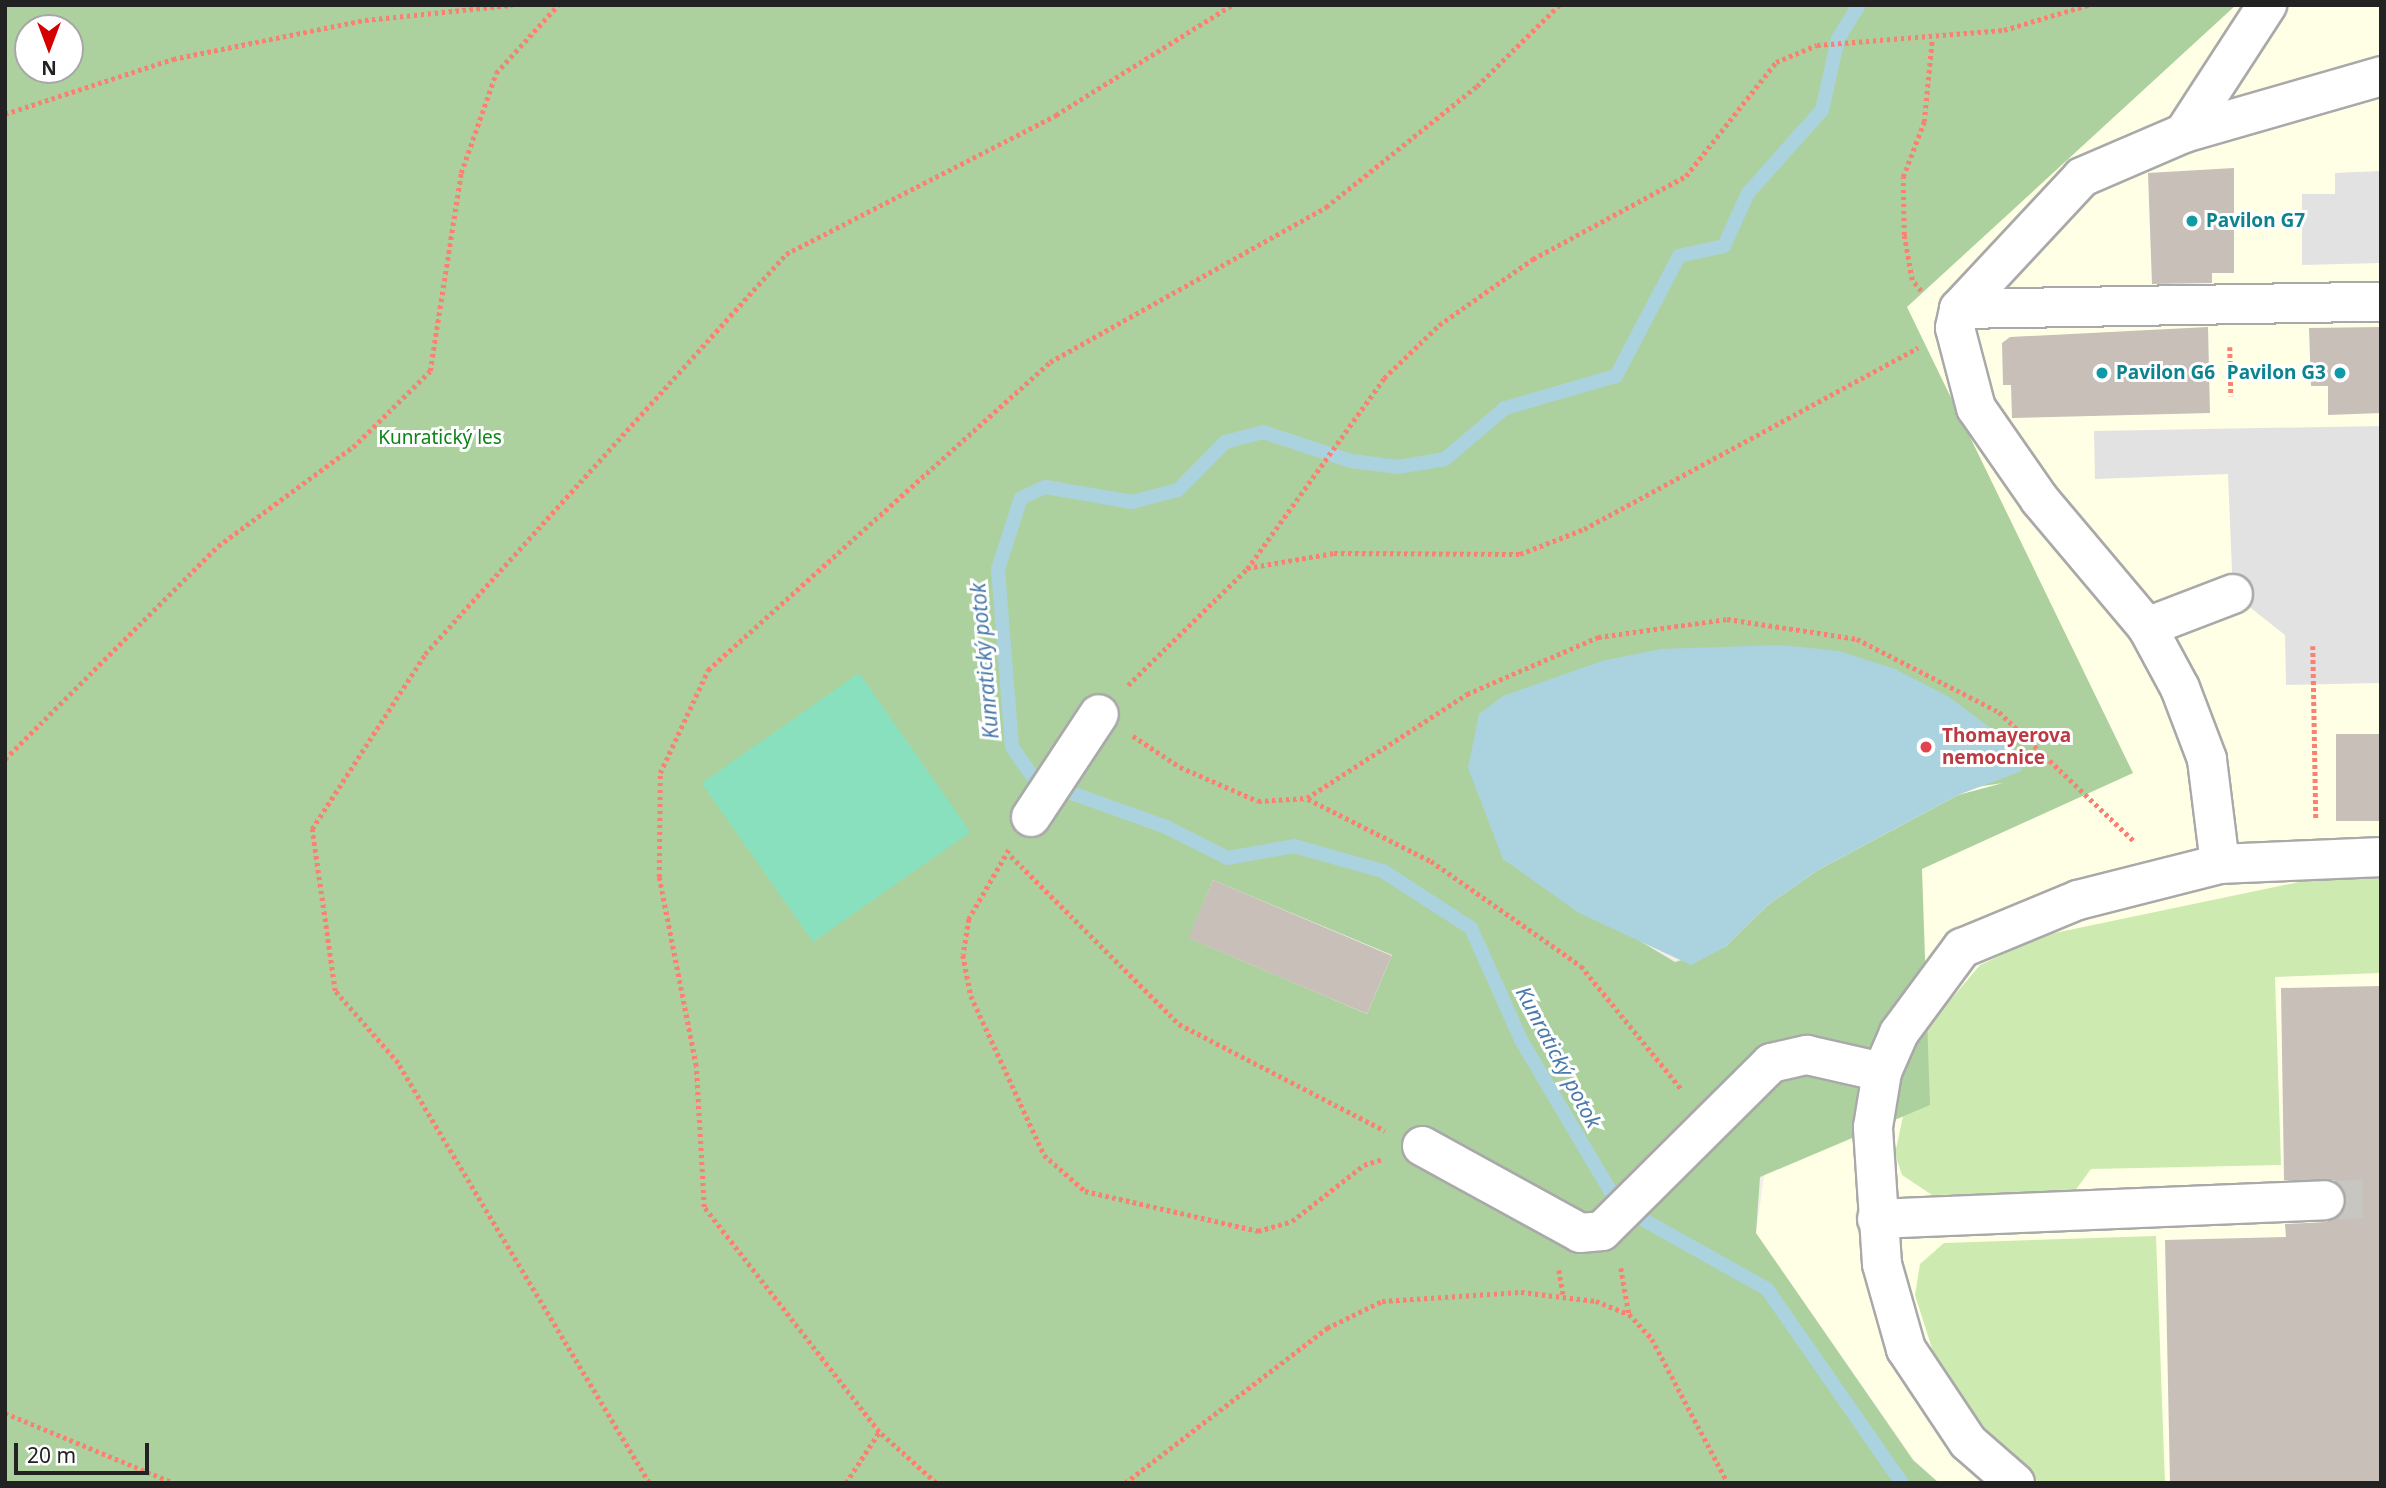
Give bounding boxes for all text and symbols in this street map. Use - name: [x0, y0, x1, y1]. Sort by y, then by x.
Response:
- north arrow: [14, 14, 84, 84]
- text: N: [41, 55, 57, 81]
- place label: Pavilon G7: [2206, 210, 2305, 232]
- marker: Pavilon G7: [2184, 213, 2200, 229]
- place label: Pavilon G6: [2116, 362, 2215, 384]
- place label: Pavilon G3: [2227, 362, 2326, 384]
- marker: Pavilon G6: [2094, 365, 2110, 381]
- marker: Pavilon G3: [2332, 365, 2348, 381]
- park label: Kunratický les: [378, 427, 502, 449]
- water label: Kunratický potok: [965, 582, 1003, 740]
- place label: Thomayerova nemocnice: [1942, 725, 2071, 769]
- marker: Thomayerova nemocnice: [1916, 737, 1936, 757]
- water label: Kunratický potok: [1511, 982, 1607, 1132]
- scale bar: [18, 1428, 152, 1472]
- text: 20 m: [27, 1441, 76, 1469]

